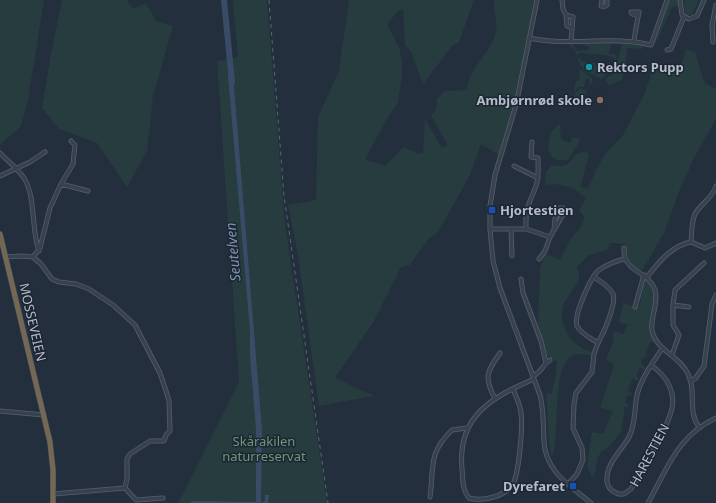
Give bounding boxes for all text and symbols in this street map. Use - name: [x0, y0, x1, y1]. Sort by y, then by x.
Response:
- place label: Rektors Pupp: [597, 58, 684, 76]
- marker: Rektors Pupp: [584, 62, 594, 72]
- place label: Ambjørnrød skole: [476, 91, 592, 109]
- marker: Ambjørnrød skole: [595, 95, 605, 105]
- place label: Hjortestien: [500, 201, 573, 219]
- marker: Hjortestien: [487, 205, 497, 215]
- water label: Seutelven: [220, 222, 245, 282]
- street label: MOSSEVEIEN: [15, 281, 51, 363]
- street label: HARESTIEN: [625, 420, 673, 490]
- park label: Skårakilen naturreservat: [222, 432, 306, 465]
- place label: Dyrefaret: [503, 477, 565, 495]
- marker: Dyrefaret: [568, 481, 578, 491]

